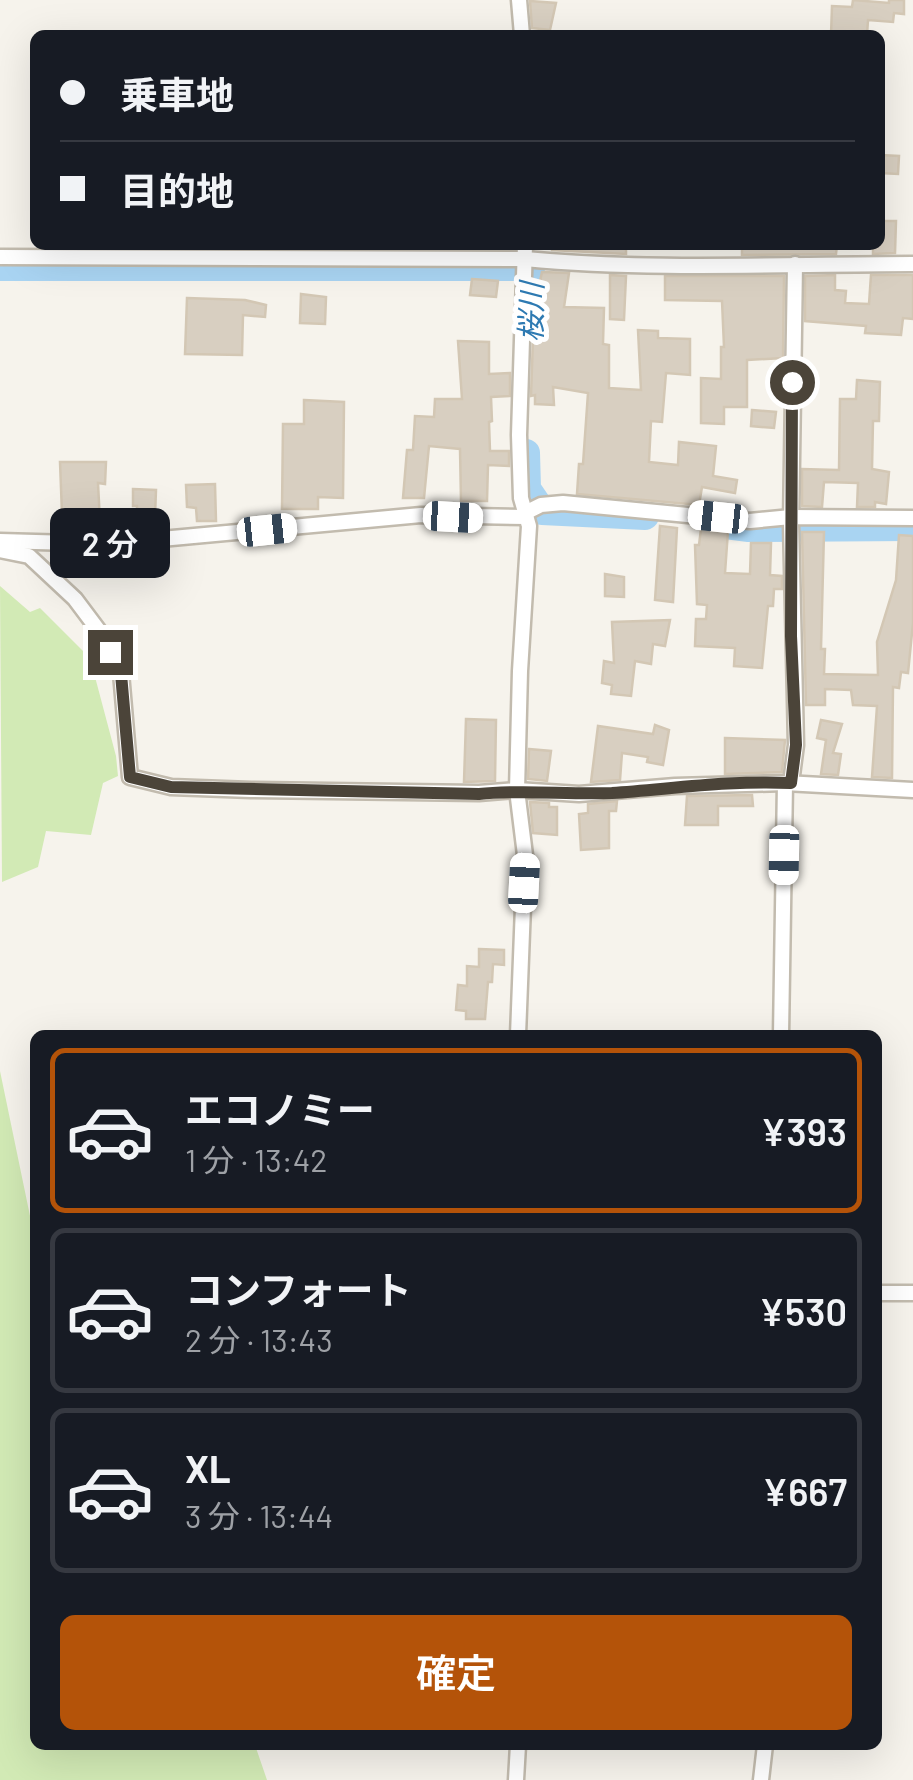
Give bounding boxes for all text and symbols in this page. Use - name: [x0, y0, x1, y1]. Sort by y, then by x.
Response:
- text: 乗車地: [120, 71, 234, 117]
- text: 目的地: [120, 167, 234, 213]
- water label: 桜川: [511, 279, 549, 342]
- route start: [770, 360, 815, 405]
- car: [687, 499, 749, 535]
- car: [422, 500, 484, 534]
- callout: 2 分: [50, 507, 170, 577]
- car: [236, 512, 298, 548]
- text: 2 分: [82, 524, 138, 562]
- route end: [88, 630, 133, 675]
- car: [768, 825, 800, 885]
- car: [507, 852, 541, 914]
- icon: car: [65, 1086, 155, 1176]
- text: エコノミー: [185, 1086, 375, 1132]
- text: ¥393: [761, 1108, 847, 1154]
- text: 1 分 · 13:42: [185, 1140, 327, 1178]
- icon: car: [65, 1266, 155, 1356]
- text: コンフォート: [185, 1266, 412, 1312]
- text: ¥530: [759, 1288, 847, 1334]
- text: 2 分 · 13:43: [185, 1320, 333, 1358]
- text: XL: [185, 1445, 231, 1491]
- icon: car: [65, 1446, 155, 1536]
- text: ¥667: [762, 1468, 847, 1514]
- text: 3 分 · 13:44: [185, 1496, 333, 1534]
- button: 確定: [60, 1615, 852, 1730]

